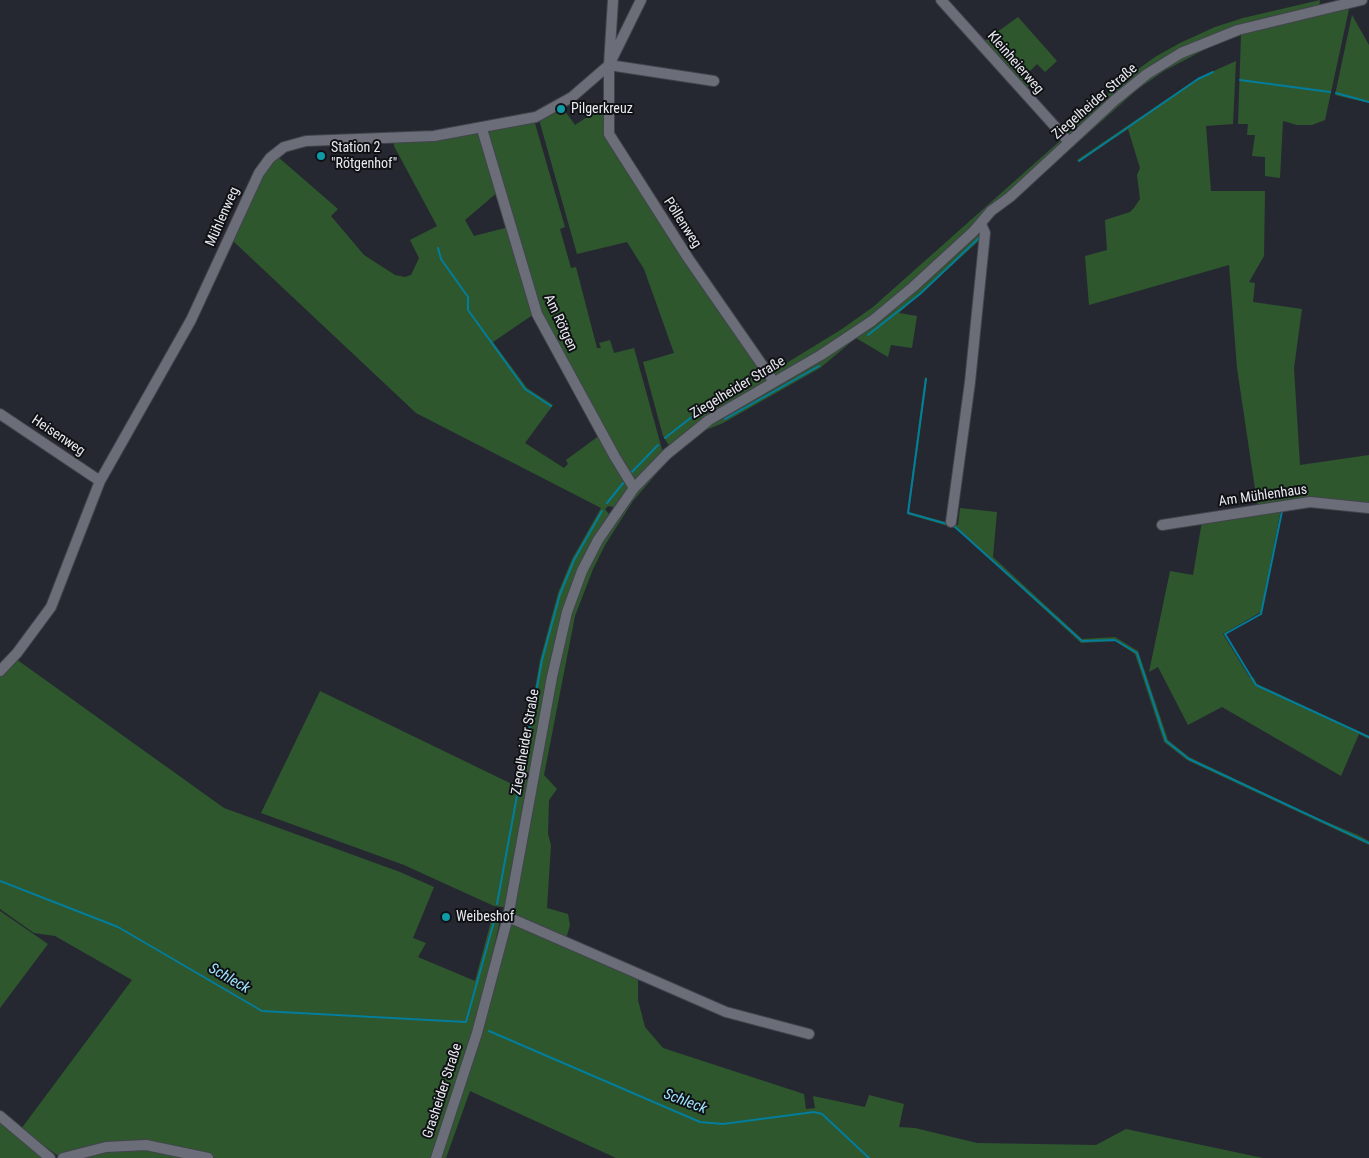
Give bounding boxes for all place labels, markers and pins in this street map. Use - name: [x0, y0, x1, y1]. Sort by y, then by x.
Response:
- place label: Pilgerkreuz: [571, 101, 633, 117]
- marker: Pilgerkreuz: [555, 103, 567, 115]
- place label: Station 2 "Rötgenhof": [331, 140, 397, 172]
- marker: Station 2 "Rötgenhof": [315, 150, 327, 162]
- place label: Weibeshof: [456, 909, 514, 925]
- marker: Weibeshof: [440, 911, 452, 923]

